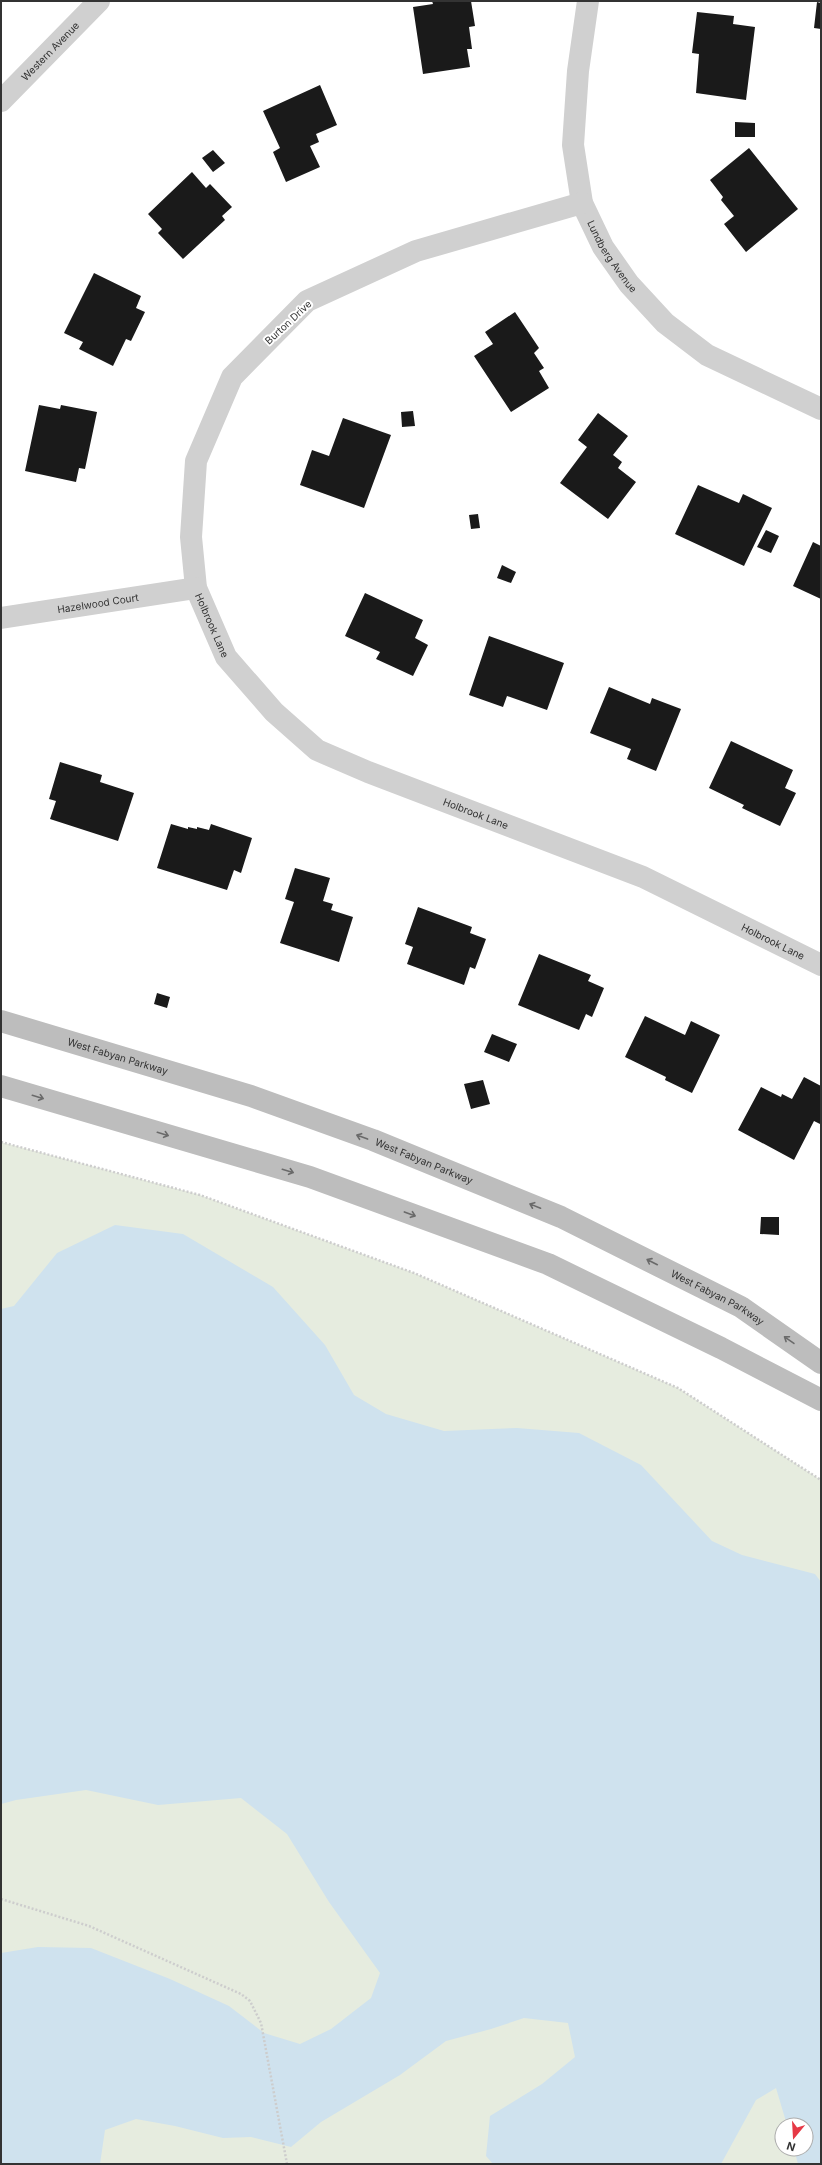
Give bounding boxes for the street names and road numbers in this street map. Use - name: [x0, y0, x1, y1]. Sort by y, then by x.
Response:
- street label: Western Avenue: [19, 19, 81, 83]
- street label: Lundberg Avenue: [585, 218, 640, 295]
- street label: Burton Drive: [262, 297, 314, 347]
- street label: Hazelwood Court: [56, 591, 140, 615]
- street label: Holbrook Lane: [193, 591, 232, 659]
- street label: Holbrook Lane: [442, 795, 510, 831]
- street label: Holbrook Lane: [740, 921, 807, 962]
- street label: West Fabyan Parkway: [66, 1035, 170, 1077]
- street label: West Fabyan Parkway: [374, 1136, 475, 1186]
- street label: West Fabyan Parkway: [669, 1267, 767, 1328]

